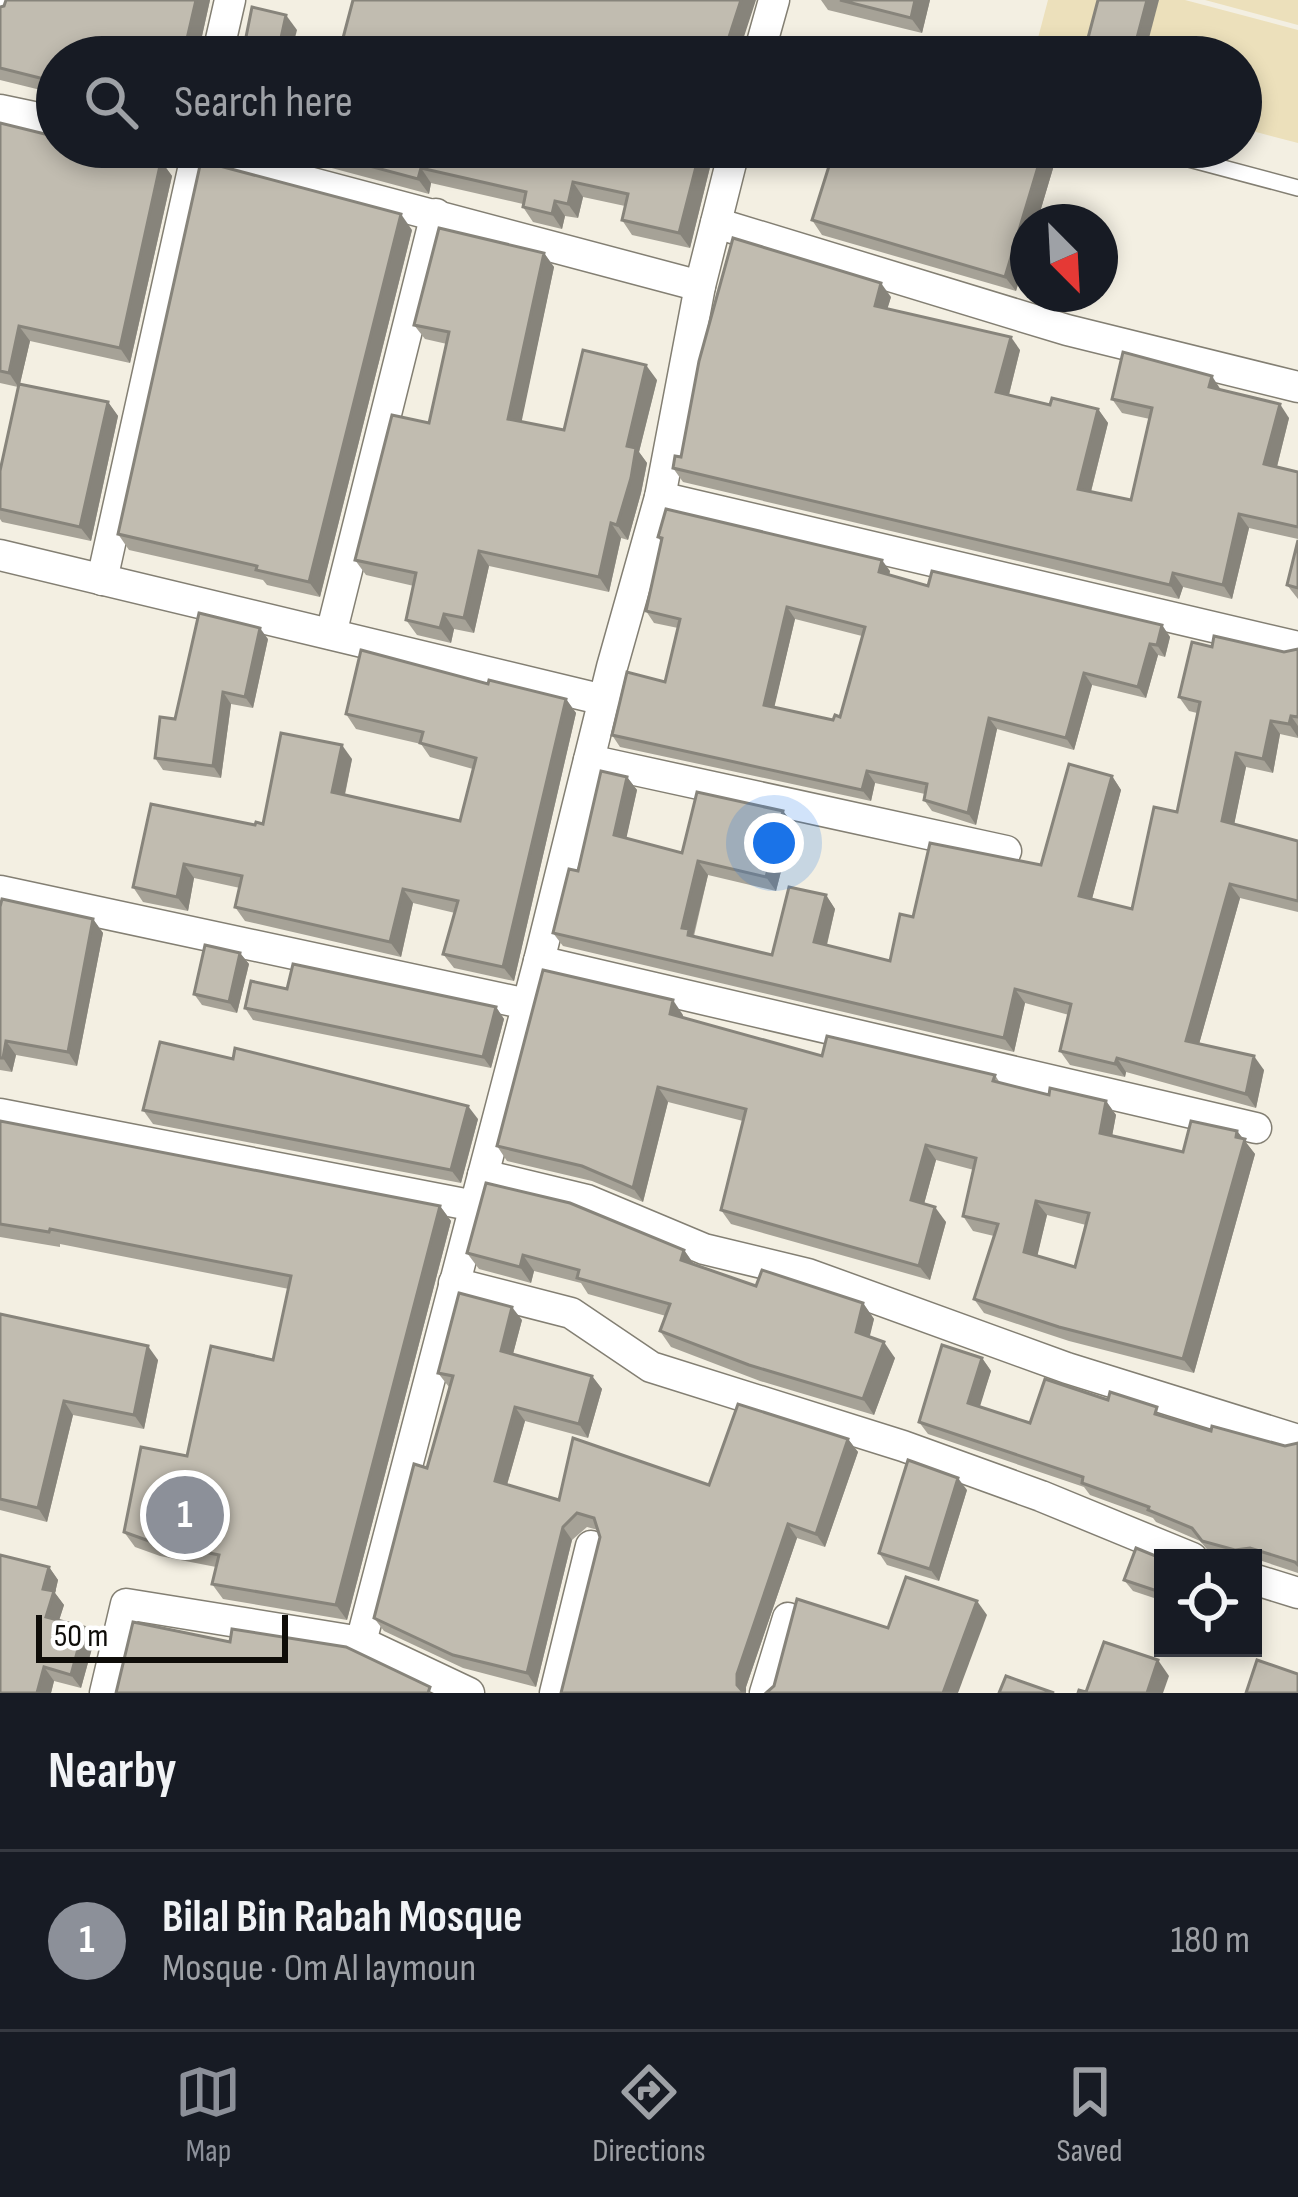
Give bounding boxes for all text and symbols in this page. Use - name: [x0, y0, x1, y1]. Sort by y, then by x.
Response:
- search box: [36, 36, 1262, 168]
- icon: search: [78, 69, 144, 135]
- text: Search here: [174, 75, 353, 130]
- north arrow: [1010, 204, 1118, 312]
- your location: [744, 813, 804, 873]
- pin: 1: [146, 1470, 224, 1560]
- map controls: [1154, 1549, 1262, 1657]
- button: locate: [1154, 1549, 1262, 1657]
- scale bar: [36, 1609, 288, 1662]
- text: 50 m: [54, 1616, 108, 1656]
- text: Nearby: [48, 1741, 177, 1802]
- text: Bilal Bin Rabah Mosque: [162, 1890, 523, 1945]
- text: 1: [79, 1917, 95, 1964]
- text: 180 m: [1171, 1917, 1250, 1964]
- text: Mosque · Om Al laymoun: [162, 1945, 476, 1992]
- tab: Map: [175, 2059, 241, 2171]
- tab: Directions: [592, 2059, 706, 2171]
- tab: Saved: [1056, 2059, 1123, 2171]

